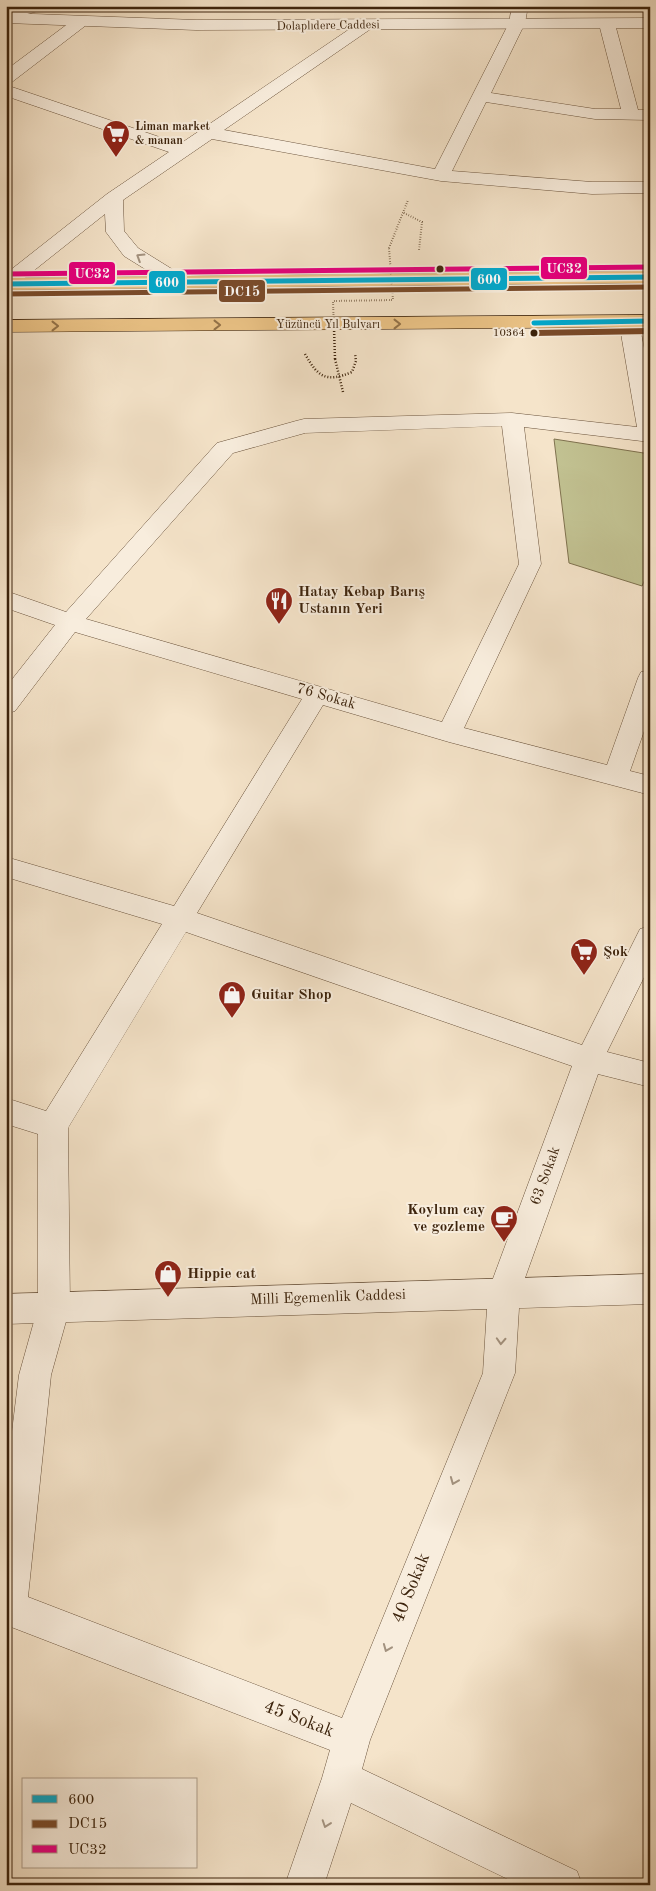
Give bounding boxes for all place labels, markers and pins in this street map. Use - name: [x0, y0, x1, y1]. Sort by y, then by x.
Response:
- supermarket icon: Liman market & manan: [101, 119, 131, 158]
- place label: Liman market & manan: [135, 121, 211, 147]
- unlabelled marker: [435, 264, 445, 274]
- place label: 10364: [493, 328, 525, 339]
- marker: 10364: [529, 328, 539, 338]
- place label: Hatay Kebap Barış Ustanın Yeri: [298, 585, 425, 617]
- restaurant icon: Hatay Kebap Barış Ustanın Yeri: [264, 586, 294, 625]
- supermarket icon: Şok: [569, 937, 599, 976]
- place label: Şok: [603, 945, 629, 960]
- shop icon: Guitar Shop: [217, 980, 247, 1019]
- place label: Guitar Shop: [251, 988, 332, 1003]
- place label: Koylum cay ve gozleme: [407, 1203, 485, 1235]
- cafe icon: Koylum cay ve gozleme: [489, 1204, 519, 1243]
- shop icon: Hippie cat: [153, 1259, 183, 1298]
- place label: Hippie cat: [187, 1267, 256, 1282]

